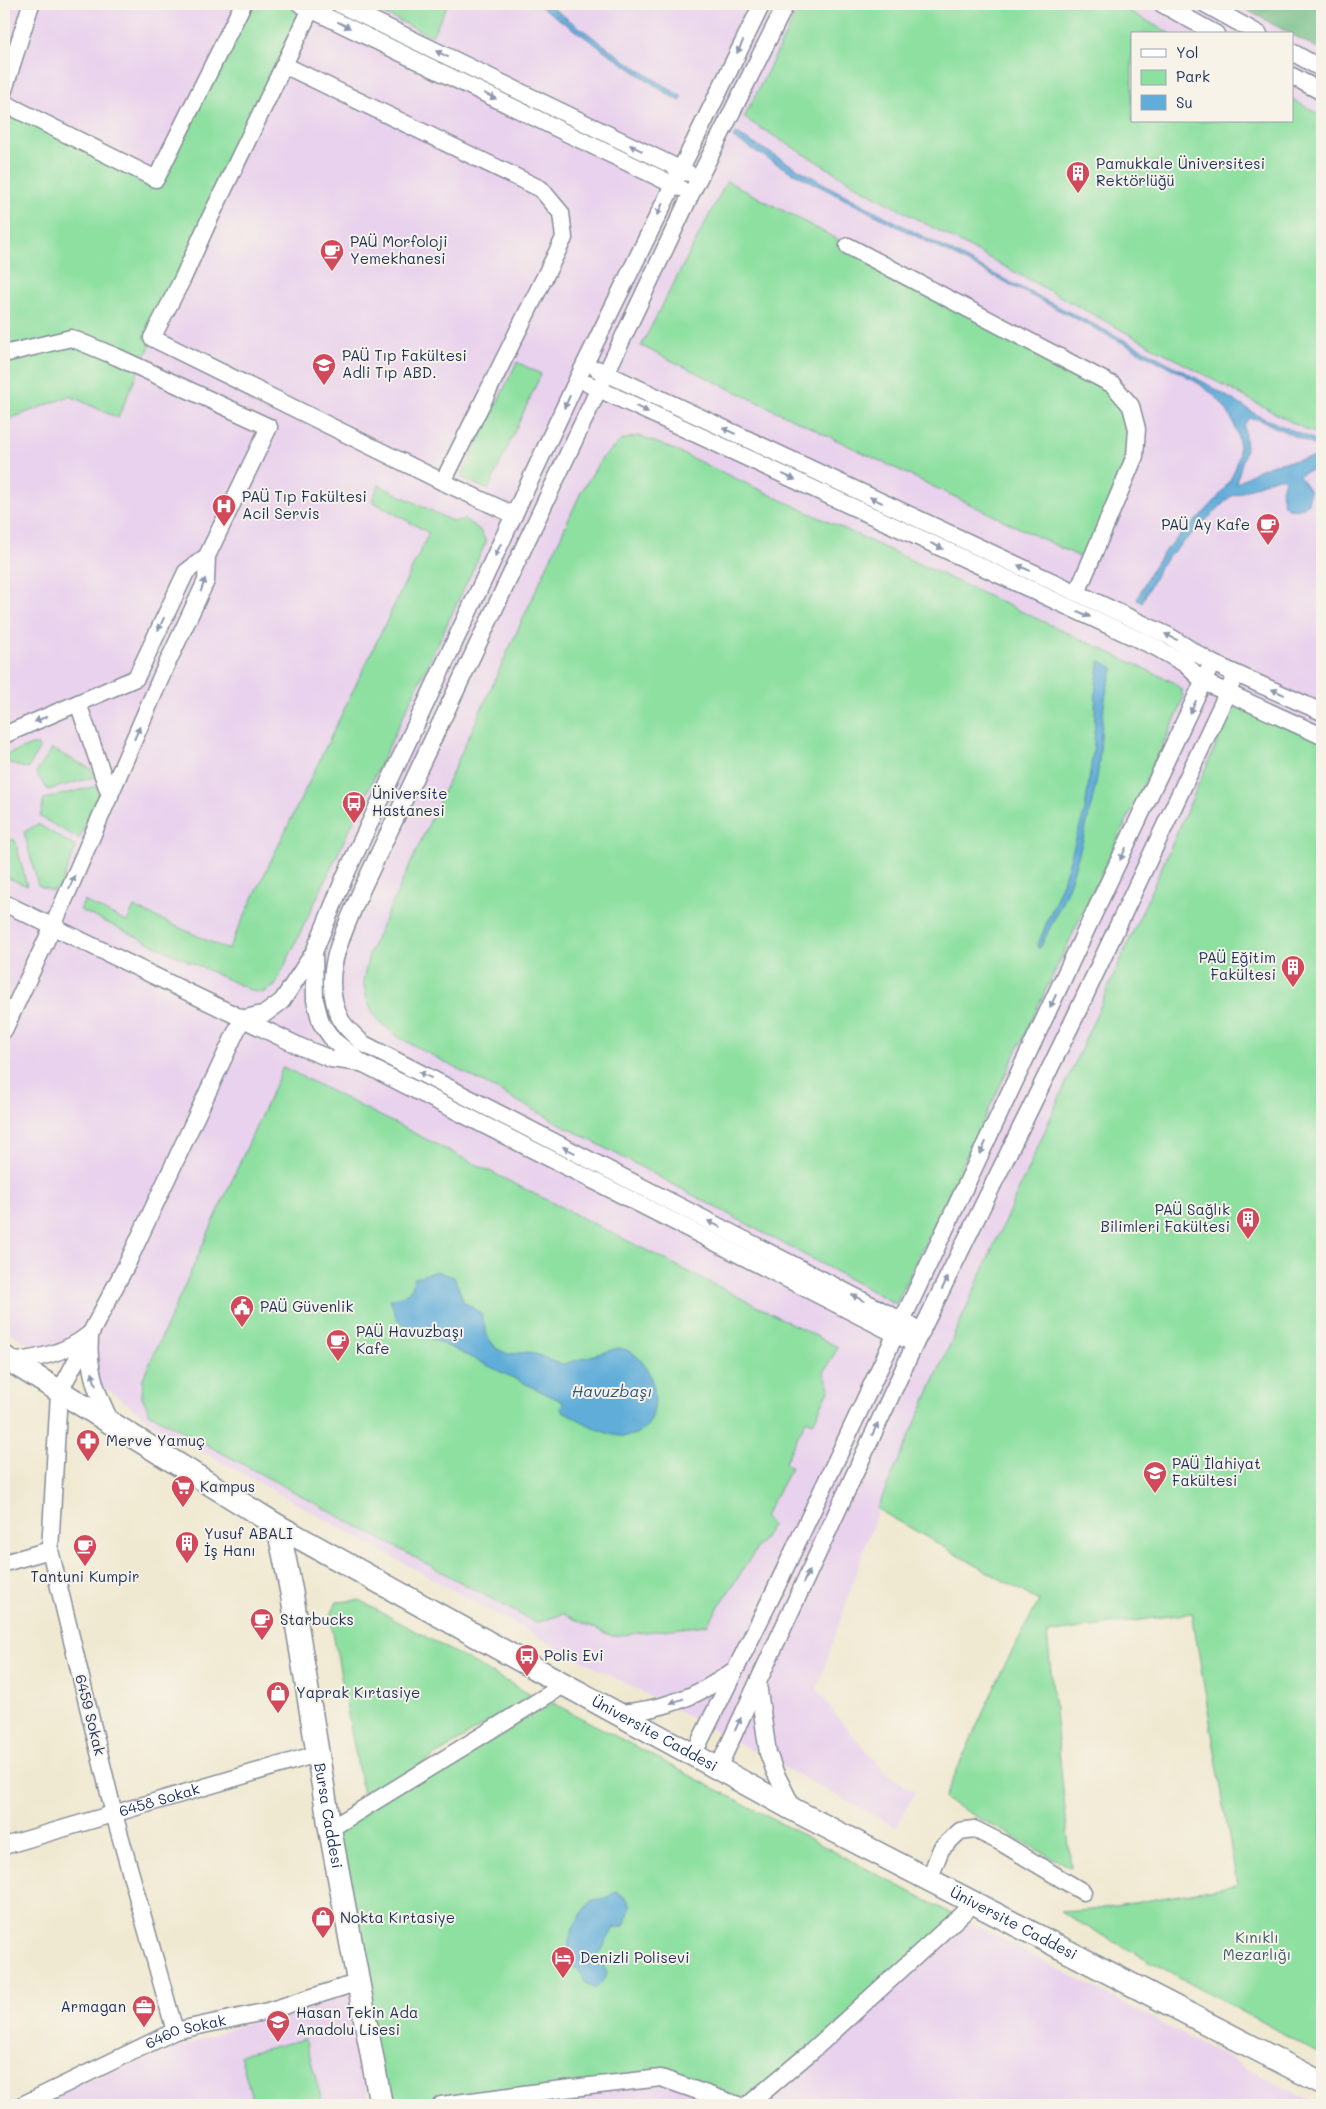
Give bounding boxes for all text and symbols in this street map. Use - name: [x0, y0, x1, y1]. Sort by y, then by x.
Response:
- one-way arrow: [337, 21, 351, 29]
- legend: [1131, 32, 1294, 122]
- one-way arrow: [736, 40, 744, 55]
- text: Yol: [1176, 42, 1199, 62]
- one-way arrow: [435, 50, 449, 58]
- text: Park: [1176, 66, 1210, 86]
- one-way arrow: [483, 92, 497, 100]
- text: Su: [1176, 92, 1193, 112]
- one-way arrow: [629, 143, 643, 151]
- place label: Pamukkale Üniversitesi Rektörlüğü: [1096, 153, 1265, 190]
- building icon: Pamukkale Üniversitesi Rektörlüğü: [1065, 160, 1091, 194]
- one-way arrow: [656, 202, 664, 216]
- place label: PAÜ Morfoloji Yemekhanesi: [350, 231, 448, 268]
- cafe icon: PAÜ Morfoloji Yemekhanesi: [319, 238, 345, 272]
- place label: PAÜ Tıp Fakültesi Adli Tıp ABD.: [342, 345, 467, 382]
- school or university icon: PAÜ Tıp Fakültesi Adli Tıp ABD.: [311, 352, 337, 386]
- one-way arrow: [563, 395, 571, 410]
- one-way arrow: [635, 405, 649, 413]
- one-way arrow: [722, 427, 736, 435]
- one-way arrow: [782, 474, 796, 482]
- place label: PAÜ Tıp Fakültesi Acil Servis: [242, 486, 367, 523]
- hospital icon: PAÜ Tıp Fakültesi Acil Servis: [211, 493, 237, 527]
- one-way arrow: [869, 496, 884, 504]
- cafe icon: PAÜ Ay Kafe: [1255, 512, 1281, 546]
- place label: PAÜ Ay Kafe: [1161, 514, 1250, 534]
- one-way arrow: [930, 542, 944, 550]
- one-way arrow: [494, 543, 502, 557]
- one-way arrow: [1017, 564, 1031, 572]
- one-way arrow: [200, 577, 208, 592]
- one-way arrow: [1077, 611, 1091, 619]
- one-way arrow: [157, 617, 165, 631]
- one-way arrow: [1164, 633, 1178, 641]
- one-way arrow: [1271, 688, 1285, 696]
- one-way arrow: [1188, 700, 1196, 714]
- one-way arrow: [34, 715, 48, 723]
- one-way arrow: [134, 726, 142, 740]
- place label: Üniversite Hastanesi: [372, 783, 447, 820]
- bus stop icon: Üniversite Hastanesi: [341, 790, 367, 824]
- one-way arrow: [1119, 847, 1127, 861]
- one-way arrow: [69, 875, 77, 889]
- place label: PAÜ Eğitim Fakültesi: [1199, 947, 1276, 984]
- building icon: PAÜ Eğitim Fakültesi: [1280, 954, 1306, 988]
- one-way arrow: [1049, 994, 1057, 1008]
- one-way arrow: [417, 1071, 432, 1079]
- one-way arrow: [979, 1141, 987, 1155]
- one-way arrow: [562, 1146, 576, 1154]
- place label: PAÜ Sağlık Bilimleri Fakültesi: [1100, 1199, 1230, 1236]
- building icon: PAÜ Sağlık Bilimleri Fakültesi: [1235, 1206, 1261, 1240]
- one-way arrow: [706, 1220, 721, 1228]
- one-way arrow: [942, 1276, 950, 1290]
- public building icon: PAÜ Güvenlik: [229, 1294, 255, 1328]
- one-way arrow: [851, 1294, 865, 1302]
- place label: PAÜ Güvenlik: [260, 1296, 353, 1316]
- place label: PAÜ Havuzbaşı Kafe: [356, 1321, 464, 1358]
- cafe icon: PAÜ Havuzbaşı Kafe: [325, 1328, 351, 1362]
- one-way arrow: [90, 1372, 98, 1387]
- water label: Havuzbaşı: [572, 1380, 652, 1401]
- one-way arrow: [871, 1422, 879, 1436]
- pharmacy icon: Merve Yamuç: [75, 1428, 101, 1462]
- place label: Merve Yamuç: [106, 1430, 205, 1450]
- place label: PAÜ İlahiyat Fakültesi: [1172, 1453, 1261, 1490]
- school or university icon: PAÜ İlahiyat Fakültesi: [1142, 1460, 1168, 1494]
- supermarket icon: Kampus: [170, 1474, 196, 1508]
- place label: Kampus: [200, 1476, 255, 1496]
- place label: Yusuf ABALI İş Hanı: [204, 1523, 293, 1560]
- building icon: Yusuf ABALI İş Hanı: [174, 1530, 200, 1564]
- cafe icon: Tantuni Kumpir: [72, 1533, 98, 1567]
- place label: Tantuni Kumpir: [30, 1566, 140, 1586]
- one-way arrow: [802, 1569, 810, 1584]
- cafe icon: Starbucks: [249, 1607, 275, 1641]
- place label: Starbucks: [280, 1609, 354, 1629]
- bus stop icon: Polis Evi: [514, 1643, 540, 1677]
- place label: Polis Evi: [544, 1645, 604, 1665]
- street label: 6459 Sokak: [71, 1672, 111, 1757]
- shop icon: Yaprak Kırtasiye: [265, 1680, 291, 1714]
- place label: Yaprak Kırtasiye: [296, 1682, 420, 1702]
- street label: Üniversite Caddesi: [589, 1690, 722, 1775]
- one-way arrow: [670, 1698, 685, 1705]
- one-way arrow: [734, 1717, 742, 1731]
- street label: Bursa Caddesi: [310, 1761, 348, 1870]
- street label: 6458 Sokak: [116, 1778, 202, 1821]
- street label: Üniversite Caddesi: [947, 1881, 1081, 1964]
- shop icon: Nokta Kırtasiye: [310, 1905, 336, 1939]
- place label: Nokta Kırtasiye: [340, 1907, 455, 1927]
- park label: Kınıklı Mezarlığı: [1223, 1927, 1291, 1964]
- hotel icon: Denizli Polisevi: [550, 1945, 576, 1979]
- place label: Denizli Polisevi: [580, 1947, 690, 1967]
- office icon: Armagan: [131, 1994, 157, 2028]
- place label: Armagan: [60, 1996, 126, 2016]
- place label: Hasan Tekin Ada Anadolu Lisesi: [296, 2002, 418, 2039]
- street label: 6460 Sokak: [142, 2009, 228, 2053]
- school or university icon: Hasan Tekin Ada Anadolu Lisesi: [265, 2009, 291, 2043]

